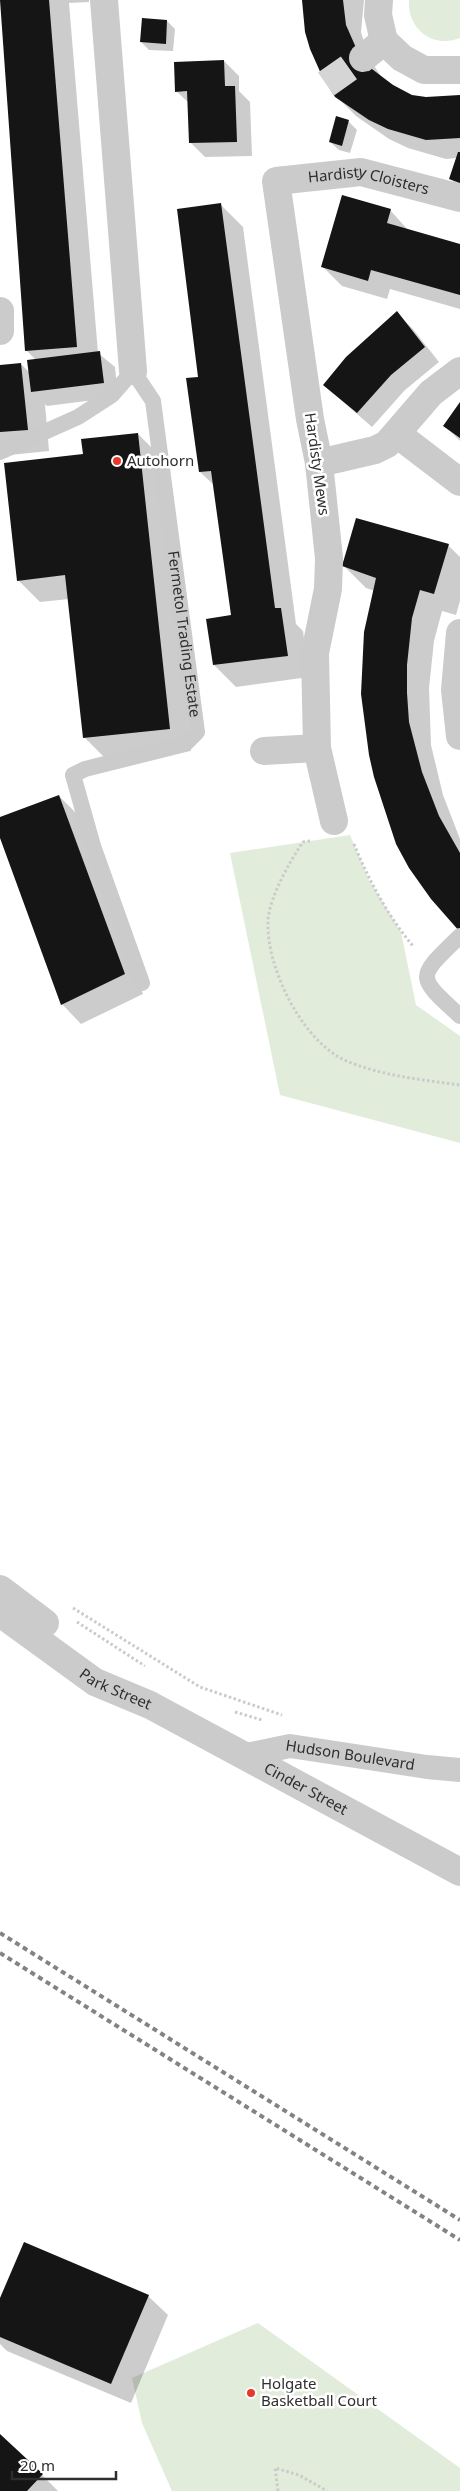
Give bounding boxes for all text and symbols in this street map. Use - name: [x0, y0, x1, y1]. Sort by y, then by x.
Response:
- street label: Hardisty Cloisters: [307, 161, 432, 199]
- street label: Hardisty Mews: [301, 411, 335, 516]
- place label: Autohorn: [127, 450, 194, 470]
- marker: Autohorn: [111, 455, 123, 467]
- street label: Fermetol Trading Estate: [164, 549, 206, 718]
- street label: Park Street: [76, 1663, 155, 1714]
- street label: Hudson Boulevard: [284, 1734, 416, 1774]
- street label: Cinder Street: [261, 1757, 352, 1819]
- place label: Holgate Basketball Court: [261, 2373, 378, 2410]
- marker: Holgate Basketball Court: [245, 2387, 257, 2399]
- scale bar: [12, 2448, 116, 2480]
- text: 20 m: [20, 2455, 55, 2475]

